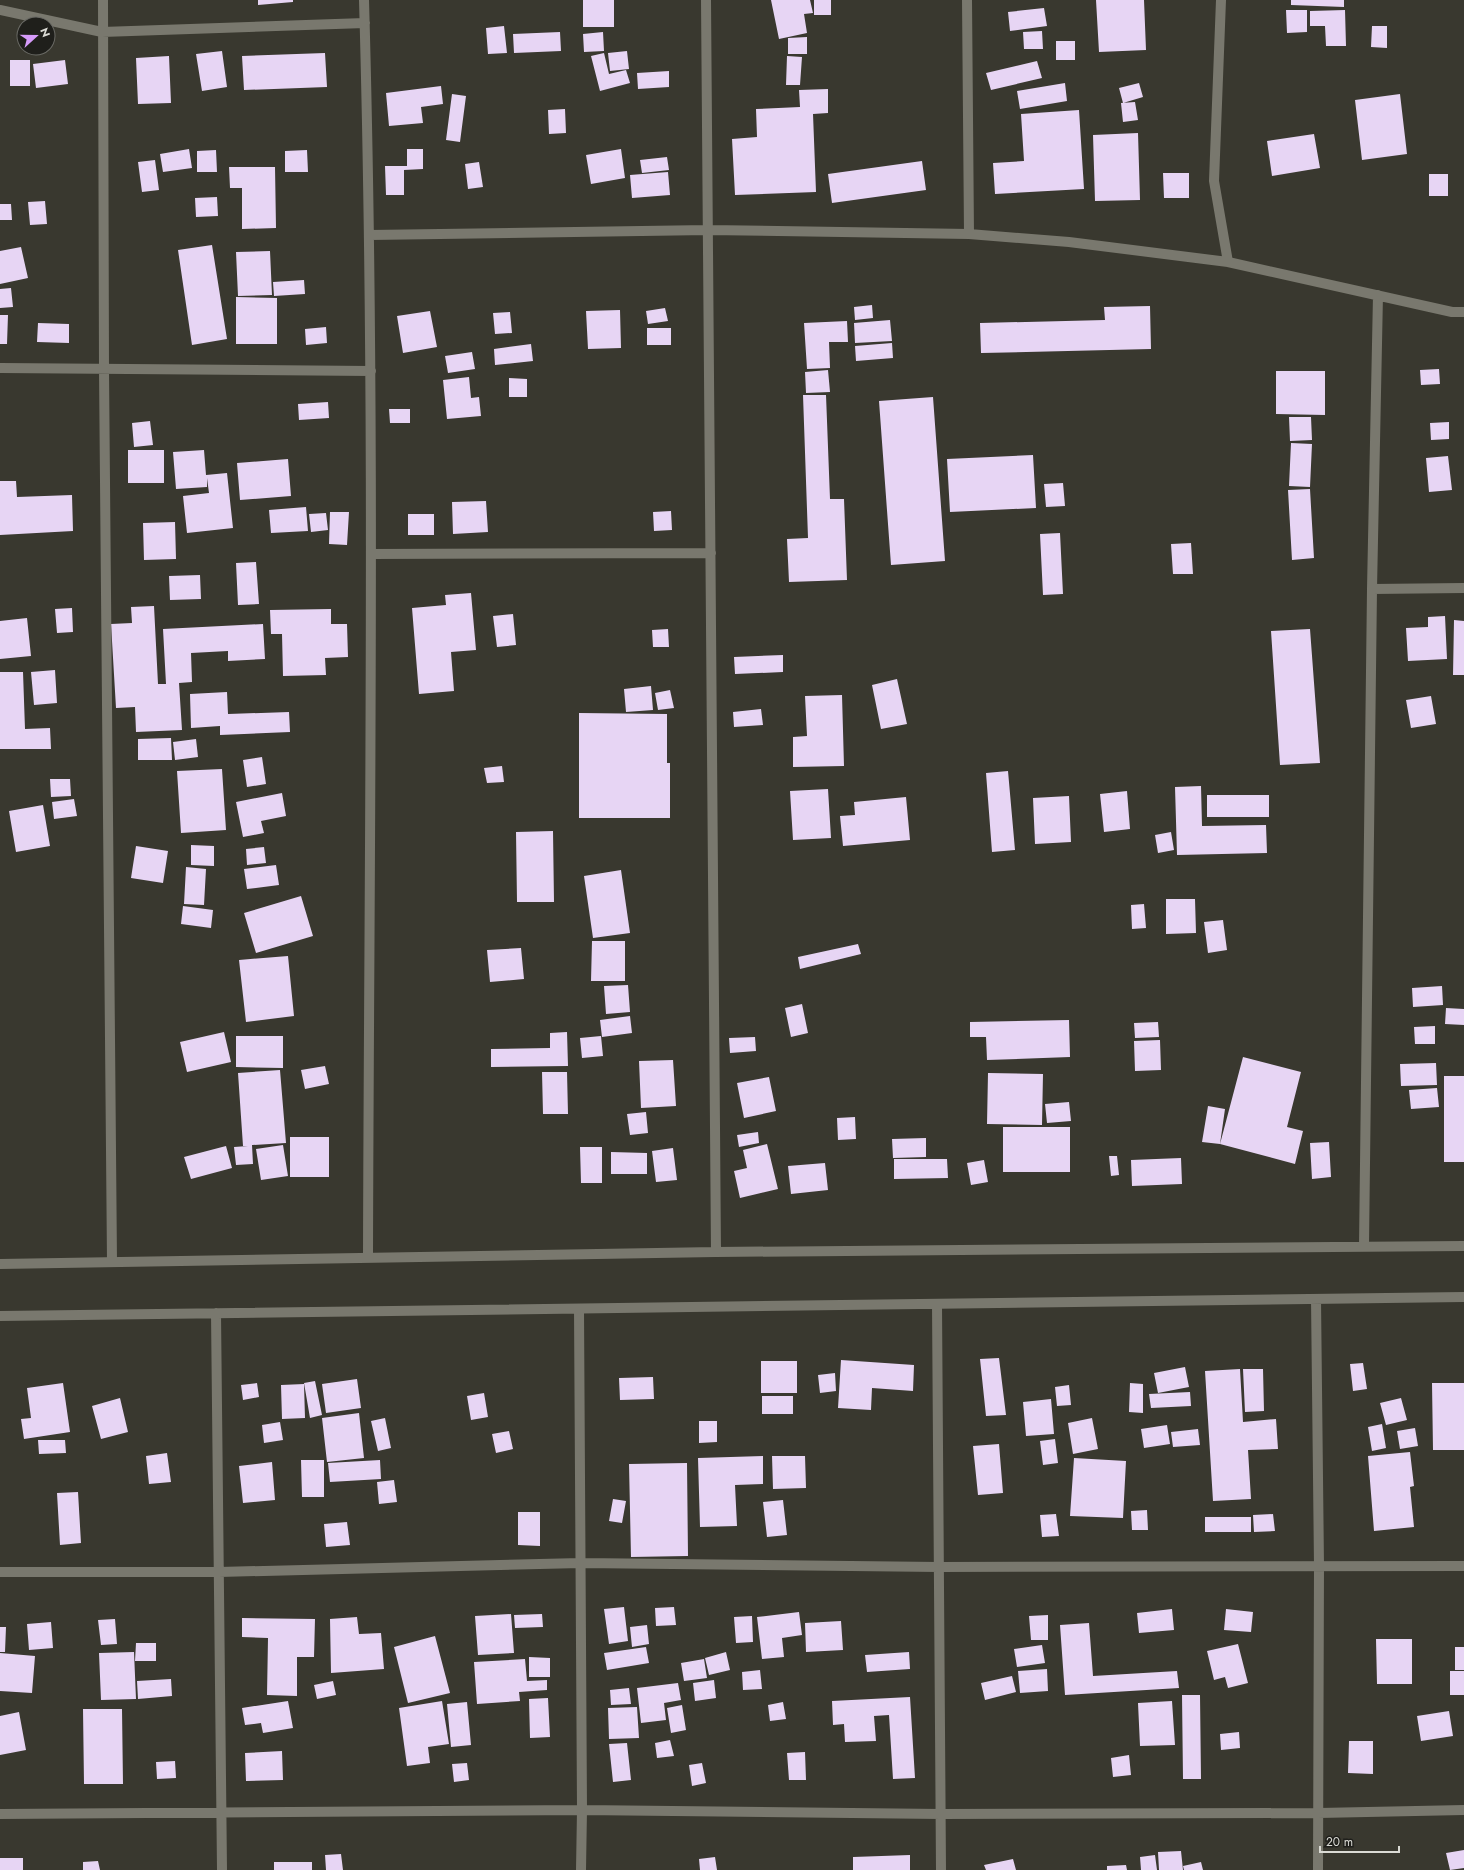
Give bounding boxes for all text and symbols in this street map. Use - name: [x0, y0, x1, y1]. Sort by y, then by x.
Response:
- north arrow: [16, 16, 56, 56]
- text: N: [36, 25, 54, 39]
- scale bar: [1320, 1828, 1399, 1854]
- text: 20 m: [1326, 1833, 1353, 1851]

